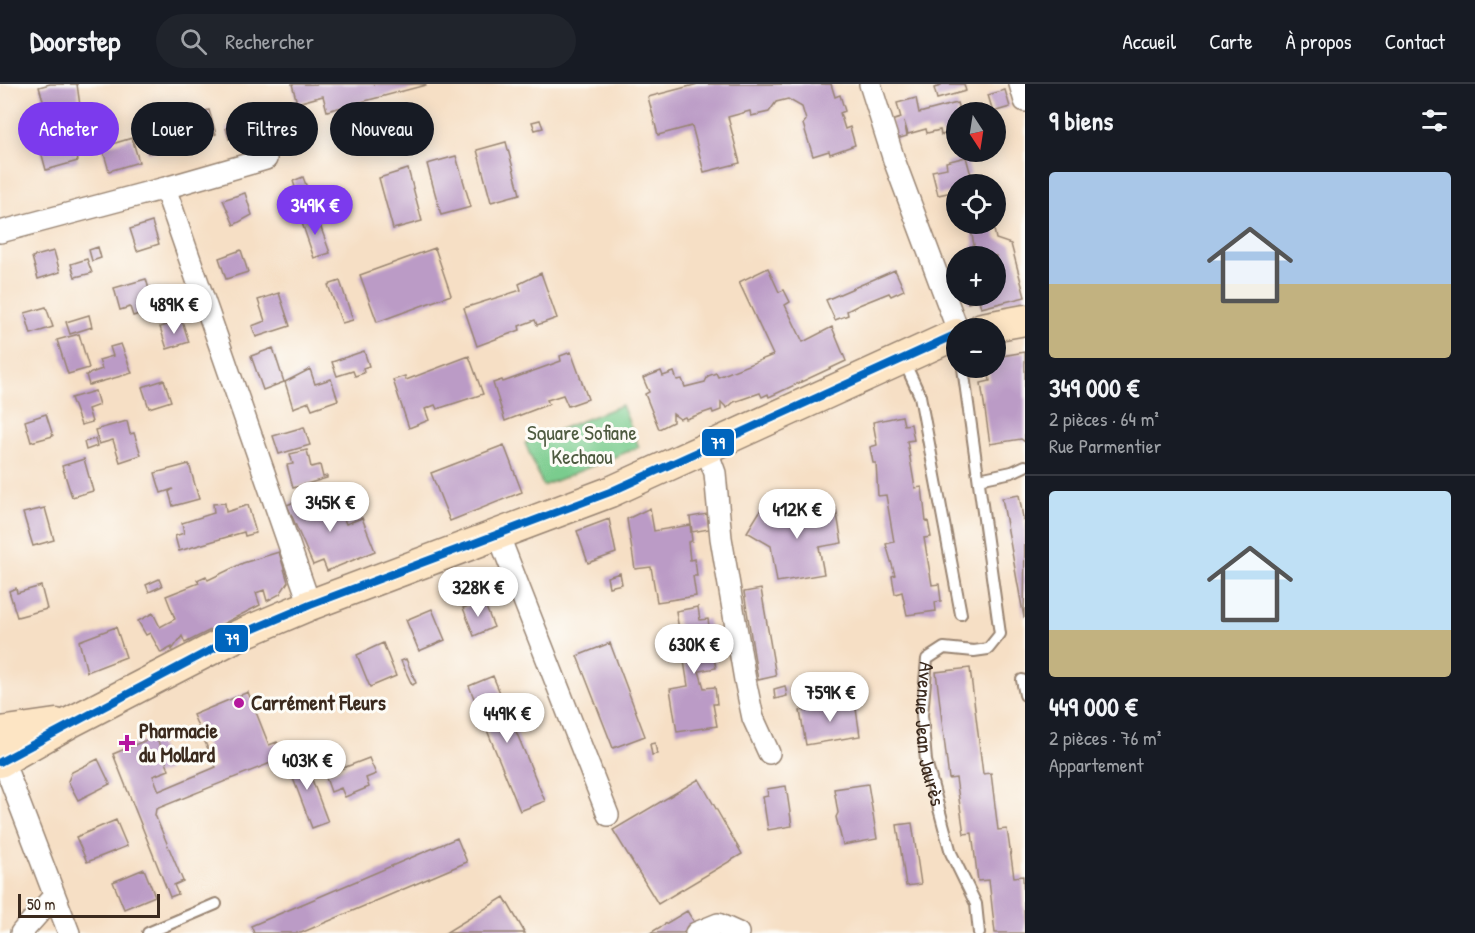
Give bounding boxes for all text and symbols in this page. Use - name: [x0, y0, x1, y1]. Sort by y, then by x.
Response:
- search box: [156, 14, 576, 68]
- text: Doorstep: [30, 22, 120, 60]
- icon: search: [177, 25, 210, 58]
- text: Rechercher: [225, 26, 314, 56]
- text: Accueil: [1123, 27, 1176, 56]
- text: Carte: [1209, 27, 1253, 56]
- text: À propos: [1286, 27, 1352, 56]
- text: Contact: [1385, 27, 1445, 56]
- chip: Acheter: [18, 102, 119, 156]
- chip: Louer: [131, 102, 214, 156]
- chip: Filtres: [226, 102, 318, 156]
- chip: Nouveau: [330, 102, 434, 156]
- north arrow: [946, 102, 1006, 162]
- map controls: [946, 102, 1006, 378]
- text: 9 biens: [1049, 103, 1113, 138]
- icon: filters: [1418, 104, 1451, 137]
- button: locate: [946, 174, 1006, 234]
- pin: 349K €: [266, 185, 364, 236]
- text: 349K €: [291, 191, 339, 218]
- icon: home: [1196, 211, 1304, 319]
- button: +: [946, 246, 1006, 306]
- pin: 489K €: [125, 284, 223, 335]
- text: 489K €: [150, 290, 198, 317]
- button: −: [946, 318, 1006, 378]
- text: 349 000 €: [1049, 370, 1139, 405]
- text: 2 pièces · 64 m²: [1049, 405, 1159, 432]
- park label: Square Sofiane Kechaou: [527, 418, 637, 471]
- line badge: 79: [701, 428, 735, 457]
- text: 79: [710, 432, 725, 454]
- text: Rue Parmentier: [1049, 432, 1161, 459]
- pin: 345K €: [281, 482, 379, 533]
- text: 345K €: [305, 488, 355, 515]
- pin: 412K €: [748, 489, 846, 540]
- text: 412K €: [773, 495, 821, 522]
- icon: home: [1196, 530, 1304, 638]
- pin: 328K €: [429, 567, 527, 618]
- text: 328K €: [452, 573, 504, 600]
- line badge: 79: [214, 624, 249, 653]
- pin: 630K €: [645, 624, 743, 675]
- text: 79: [224, 628, 239, 650]
- text: 630K €: [669, 630, 719, 657]
- street label: Avenue Jean Jaurès: [908, 661, 953, 809]
- pin: 759K €: [781, 672, 879, 723]
- text: 759K €: [805, 678, 855, 705]
- place label: Carrément Fleurs: [251, 688, 386, 717]
- text: 449 000 €: [1049, 689, 1137, 724]
- pin: 449K €: [458, 693, 556, 744]
- marker: Carrément Fleurs: [232, 696, 246, 710]
- text: 449K €: [483, 699, 531, 726]
- place label: Pharmacie du Mollard: [139, 716, 219, 769]
- text: 2 pièces · 76 m²: [1049, 724, 1161, 751]
- marker: Pharmacie du Mollard: [120, 736, 134, 750]
- pin: 403K €: [258, 740, 356, 791]
- text: 403K €: [282, 746, 332, 773]
- text: Appartement: [1049, 751, 1144, 778]
- scale bar: [18, 891, 160, 918]
- text: 50 m: [27, 893, 56, 915]

